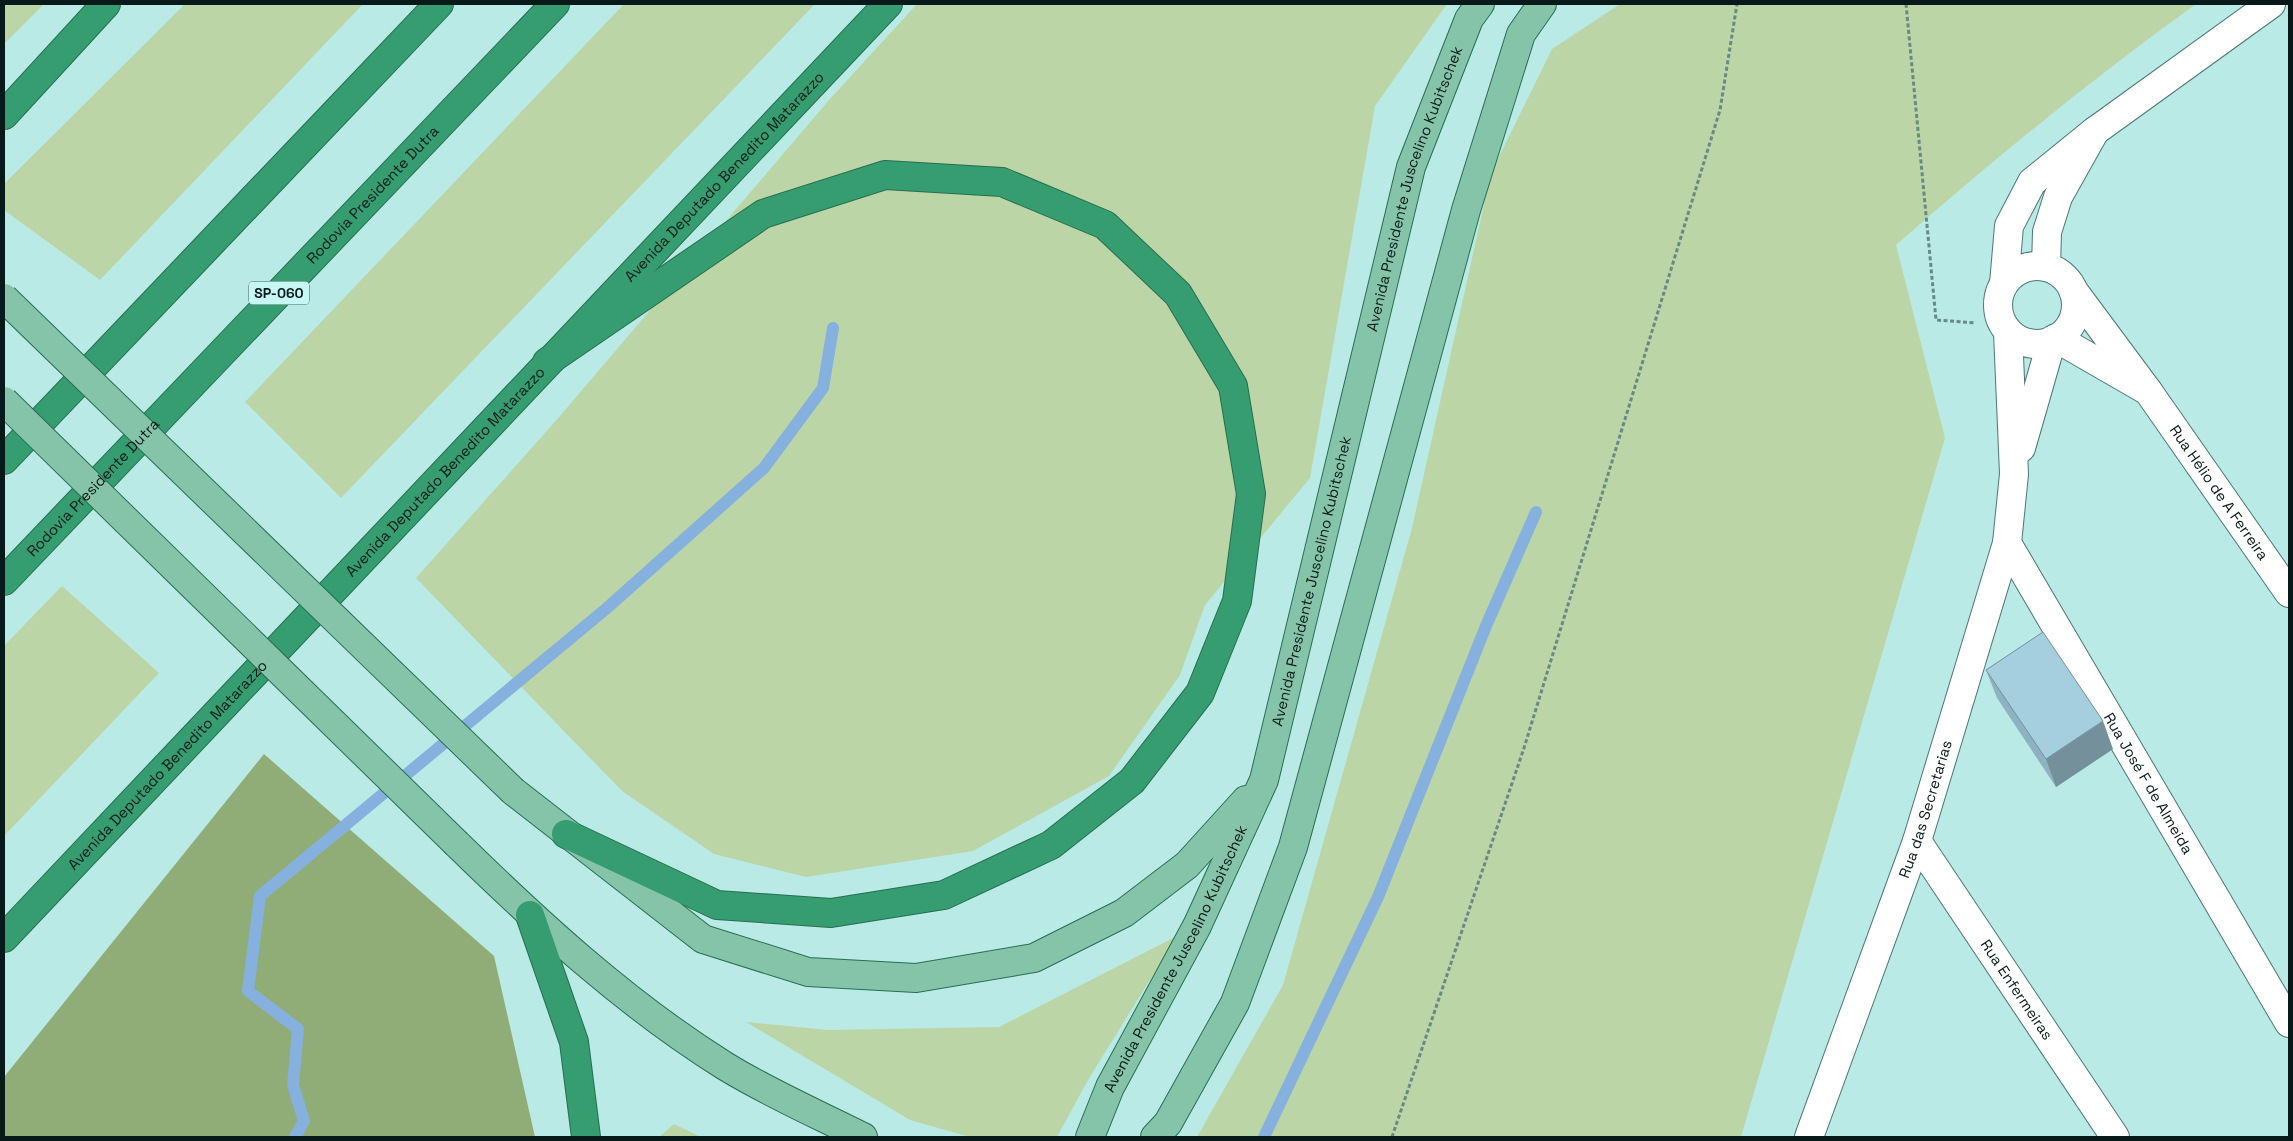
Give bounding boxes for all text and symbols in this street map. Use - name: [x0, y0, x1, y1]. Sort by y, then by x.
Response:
- street label: Avenida Presidente Juscelino Kubitschek: [1362, 43, 1466, 333]
- street label: Avenida Deputado Benedito Matarazzo: [620, 68, 828, 285]
- street label: Rodovia Presidente Dutra: [302, 121, 443, 267]
- road number: SP-060: [249, 282, 309, 304]
- street label: Avenida Deputado Benedito Matarazzo: [341, 362, 549, 580]
- street label: Rodovia Presidente Dutra: [22, 414, 163, 560]
- street label: Rua Hélio de A Ferreira: [2166, 421, 2273, 564]
- street label: Avenida Presidente Juscelino Kubitschek: [1267, 434, 1355, 728]
- street label: Avenida Deputado Benedito Matarazzo: [63, 656, 271, 874]
- street label: Rua José F de Almeida: [2100, 709, 2198, 858]
- street label: Rua das Secretarias: [1894, 738, 1956, 881]
- street label: Avenida Presidente Juscelino Kubitschek: [1099, 822, 1251, 1095]
- street label: Rua Enfermeiras: [1977, 936, 2057, 1043]

